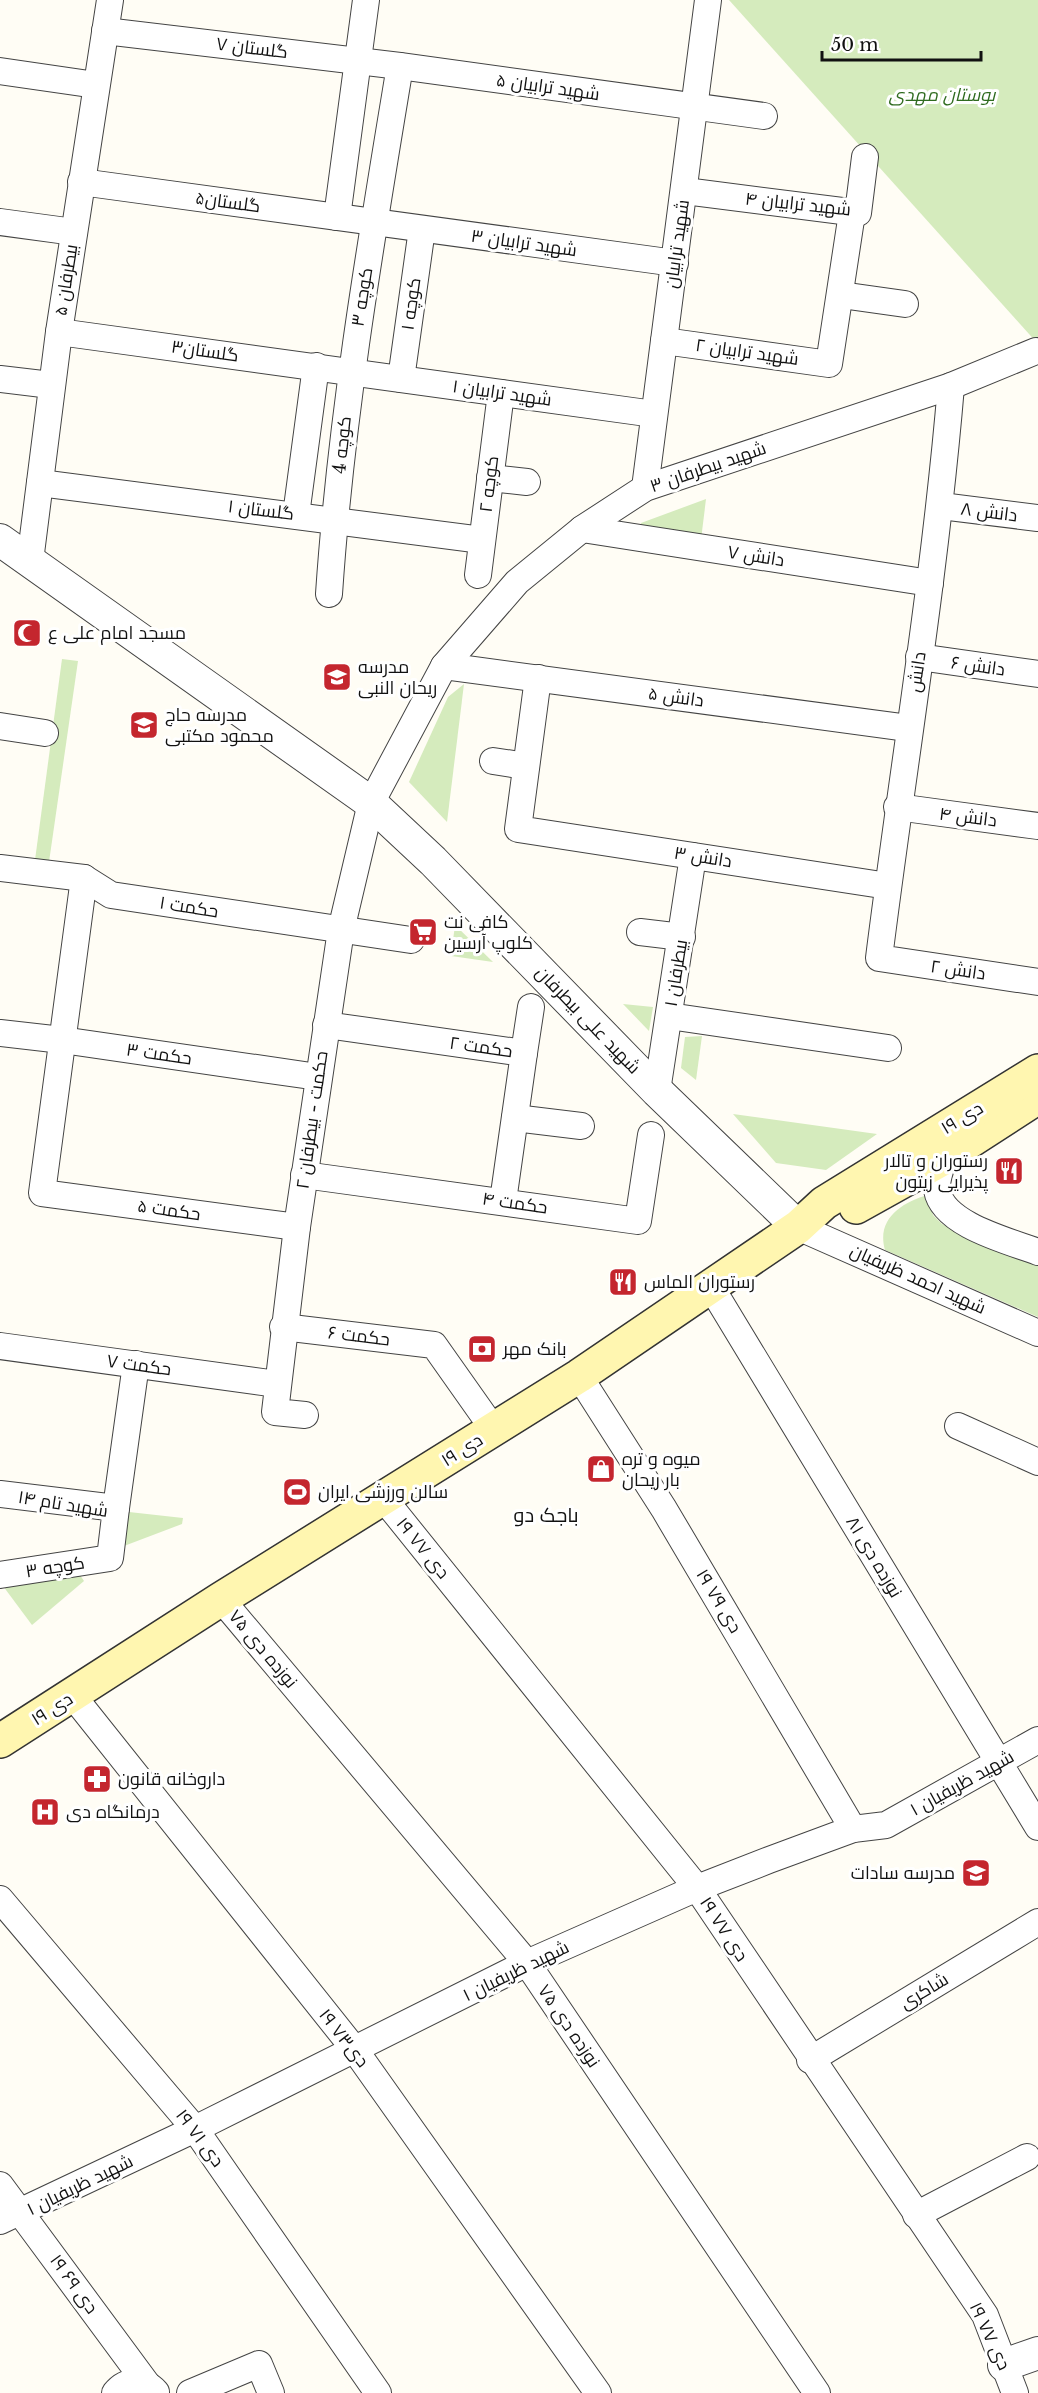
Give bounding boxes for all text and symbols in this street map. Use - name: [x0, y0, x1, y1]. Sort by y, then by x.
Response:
- scale bar: [822, 24, 981, 62]
- street label: گلستان ۷: [215, 33, 289, 63]
- text: 50 m: [831, 34, 879, 56]
- street label: شهید ترابیان ۵: [495, 69, 601, 105]
- park label: بوستان مهدی: [889, 84, 997, 106]
- street label: گلستان۵: [194, 187, 262, 217]
- street label: شهید ترابیان ۴: [744, 187, 852, 221]
- street label: شهید ترابیان: [660, 198, 694, 290]
- street label: شهید ترابیان ۳: [470, 225, 578, 261]
- street label: بیطرفان ۵: [49, 243, 83, 317]
- street label: کوچه ۳: [346, 266, 378, 328]
- street label: کوچه ۱: [396, 276, 427, 332]
- street label: شهید ترابیان ۲: [694, 334, 800, 370]
- street label: گلستان۳: [170, 335, 240, 367]
- street label: شهید ترابیان ۱: [451, 375, 553, 411]
- street label: کوچه 4: [328, 415, 357, 475]
- street label: شهید بیطرفان ۳: [647, 437, 769, 497]
- street label: کوچه ۲: [475, 455, 504, 514]
- street label: گلستان ۱: [227, 495, 295, 525]
- street label: دانش ۸: [959, 498, 1019, 526]
- street label: دانش ۷: [726, 541, 786, 571]
- mosque icon: مسجد امام علی ع: [11, 617, 43, 649]
- place label: مسجد امام علی ع: [48, 622, 186, 645]
- street label: دانش: [903, 650, 931, 694]
- street label: ۶ دانش: [949, 651, 1007, 681]
- place label: مدرسه ریحان النبی: [358, 656, 437, 699]
- school or university icon: مدرسه ریحان النبی: [321, 661, 353, 693]
- street label: دانش ۵: [647, 682, 705, 712]
- place label: مدرسه حاج محمود مکتبی: [165, 704, 274, 747]
- school or university icon: مدرسه حاج محمود مکتبی: [128, 709, 160, 741]
- street label: دانش ۴: [938, 803, 998, 831]
- street label: دانش ۳: [673, 842, 733, 872]
- street label: حکمت ۱: [158, 891, 220, 923]
- place label: کافی نت کلوپ آرسین: [444, 911, 533, 955]
- supermarket icon: کافی نت کلوپ آرسین: [407, 916, 439, 948]
- street label: بیطرفان ۱: [660, 938, 692, 1008]
- street label: ۲ دانش: [929, 955, 987, 985]
- street label: شهید علی بیطرفان: [531, 962, 645, 1078]
- street label: حکمت ۲: [448, 1032, 514, 1062]
- street label: حکمت ۳: [125, 1039, 193, 1069]
- street label: حکمت - بیطرفان ۲: [291, 1050, 333, 1190]
- street label: ۱۹ دی: [937, 1097, 987, 1139]
- place label: رستوران و تالار پذیرایی زیتون: [884, 1150, 988, 1194]
- restaurant icon: رستوران و تالار پذیرایی زیتون: [993, 1155, 1025, 1187]
- street label: حکمت ۴: [481, 1188, 549, 1218]
- street label: حکمت ۵: [136, 1195, 202, 1225]
- street label: شهید احمد ظریفیان: [847, 1239, 989, 1319]
- restaurant icon: رستوران الماس: [607, 1266, 639, 1298]
- place label: رستوران الماس: [644, 1271, 755, 1293]
- street label: حکمت ۶: [327, 1321, 391, 1351]
- bank icon: بانک مهر: [466, 1333, 498, 1365]
- place label: بانک مهر: [502, 1338, 567, 1360]
- street label: حکمت ۷: [105, 1350, 173, 1380]
- street label: ۱۹ دی: [437, 1429, 487, 1471]
- place label: میوه و تره بار ریحان: [622, 1448, 701, 1491]
- shop icon: میوه و تره بار ریحان: [585, 1453, 617, 1485]
- sports icon: سالن ورزشی ایران: [281, 1476, 313, 1508]
- place label: سالن ورزشی ایران: [318, 1481, 448, 1503]
- street label: شهید تام ۱۴: [16, 1486, 110, 1523]
- district label: باجک دو: [514, 1503, 578, 1527]
- street label: نوزده دی ۸۱: [841, 1512, 907, 1602]
- street label: ۱۹ دی ۷۷: [392, 1513, 454, 1583]
- street label: کوچه ۳: [24, 1551, 86, 1583]
- street label: ۱۹ دی ۷۹: [691, 1565, 747, 1637]
- street label: نوزده دی ۷۵: [224, 1605, 302, 1693]
- street label: ۱۹ دی: [27, 1688, 77, 1730]
- street label: شهید ظریفیان ۱: [906, 1745, 1018, 1821]
- pharmacy icon: داروخانه قانون: [81, 1763, 113, 1795]
- place label: داروخانه قانون: [118, 1768, 225, 1790]
- hospital icon: درمانگاه دی: [29, 1796, 61, 1828]
- place label: درمانگاه دی: [66, 1801, 160, 1823]
- school or university icon: مدرسه سادات: [960, 1857, 992, 1889]
- place label: مدرسه سادات: [851, 1862, 955, 1884]
- street label: ۱۹ دی ۷۷: [695, 1893, 753, 1965]
- street label: شهید ظریفیان ۱: [459, 1936, 573, 2006]
- street label: شاکری: [896, 1968, 952, 2014]
- street label: نوزده دی ۷۵: [533, 1980, 605, 2072]
- street label: ۱۹ دی۷۳: [314, 2004, 374, 2072]
- street label: ۱۹ دی ۷۱: [171, 2105, 229, 2171]
- street label: شهید ظریفیان ۱: [23, 2150, 137, 2220]
- street label: ۱۹ دی ۶۹: [45, 2250, 103, 2318]
- street label: ۱۹ دی ۷۷: [965, 2298, 1015, 2374]

